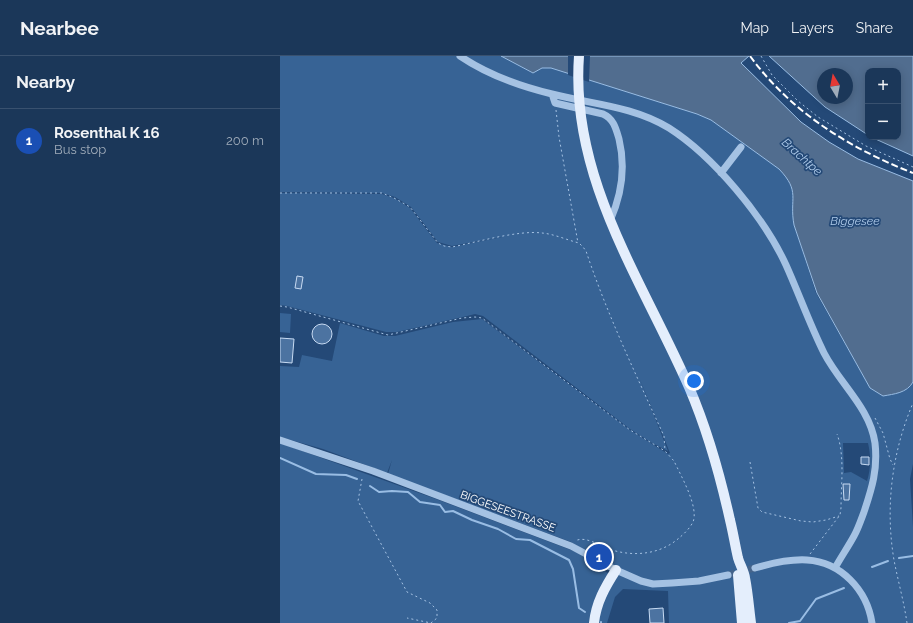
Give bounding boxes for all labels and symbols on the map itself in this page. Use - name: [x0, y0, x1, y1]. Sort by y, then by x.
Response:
- north arrow: [817, 68, 853, 104]
- water label: Brachtpe: [779, 135, 825, 179]
- water label: Biggesee: [830, 214, 880, 228]
- your location: [684, 371, 704, 391]
- street label: BIGGESEESTRASSE: [458, 488, 557, 535]
- pin: 1: [586, 542, 612, 572]

